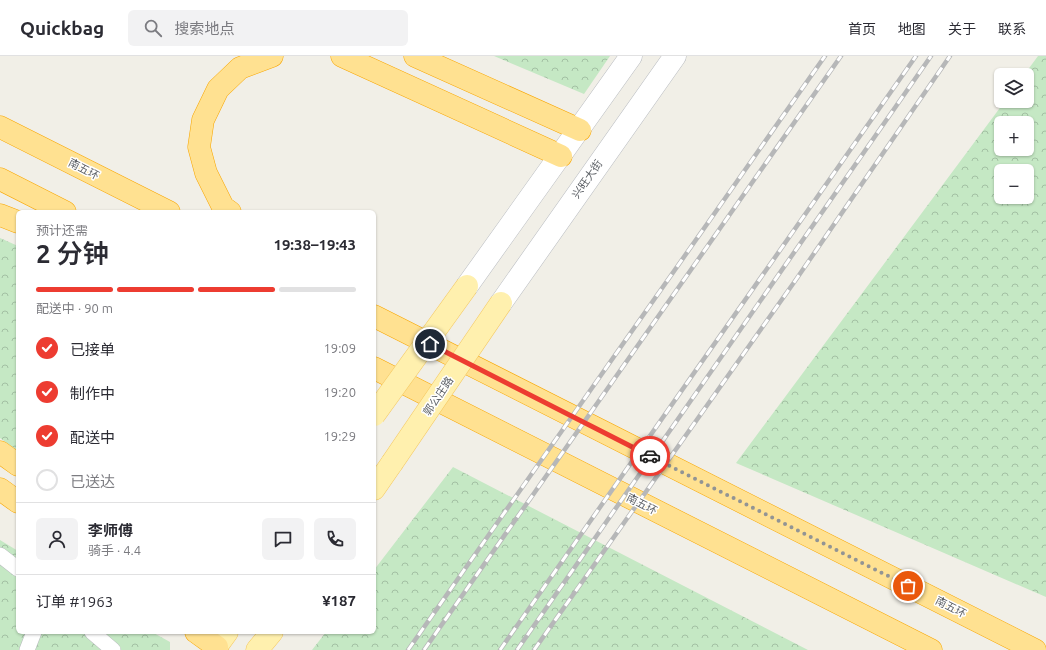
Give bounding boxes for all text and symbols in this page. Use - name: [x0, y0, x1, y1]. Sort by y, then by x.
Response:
- search box: [128, 10, 408, 46]
- text: Quickbag: [20, 17, 104, 39]
- icon: search: [142, 17, 164, 39]
- text: 搜索地点: [174, 20, 234, 37]
- text: 首页: [848, 21, 876, 37]
- text: 地图: [898, 21, 926, 37]
- text: 关于: [948, 21, 976, 37]
- text: 联系: [998, 21, 1026, 37]
- map controls: [994, 68, 1034, 204]
- button: layers: [994, 68, 1034, 108]
- button: +: [994, 116, 1034, 156]
- street label: 南五环: [67, 156, 101, 182]
- street label: 兴旺大街: [569, 158, 605, 200]
- button: −: [994, 164, 1034, 204]
- text: 预计还需: [36, 223, 88, 237]
- text: 19:38–19:43: [273, 236, 356, 253]
- text: 2 分钟: [36, 239, 109, 268]
- text: 配送中 · 90 m: [36, 301, 113, 315]
- pin: [413, 327, 447, 361]
- icon: home: [419, 333, 441, 355]
- icon: check: [36, 337, 58, 359]
- text: 已接单: [70, 341, 115, 358]
- text: 19:09: [323, 341, 356, 355]
- street label: 郭公庄路: [421, 374, 455, 418]
- icon: check: [36, 381, 58, 403]
- text: 制作中: [70, 385, 115, 402]
- text: 19:20: [323, 385, 356, 399]
- icon: check: [36, 425, 58, 447]
- text: 配送中: [70, 429, 115, 446]
- text: 19:29: [323, 429, 356, 443]
- courier: [630, 436, 670, 476]
- icon: car: [639, 445, 661, 467]
- text: 已送达: [70, 473, 115, 490]
- street label: 南五环: [625, 491, 659, 517]
- button: person: [36, 518, 78, 560]
- button: chat: [262, 518, 304, 560]
- button: phone: [314, 518, 356, 560]
- text: 李师傅: [88, 522, 133, 539]
- text: 骑手 · 4.4: [88, 543, 141, 557]
- pin: [891, 569, 925, 603]
- icon: bag: [897, 575, 919, 597]
- text: ¥187: [322, 592, 356, 609]
- text: 订单 #1963: [36, 593, 113, 610]
- street label: 南五环: [934, 594, 968, 620]

